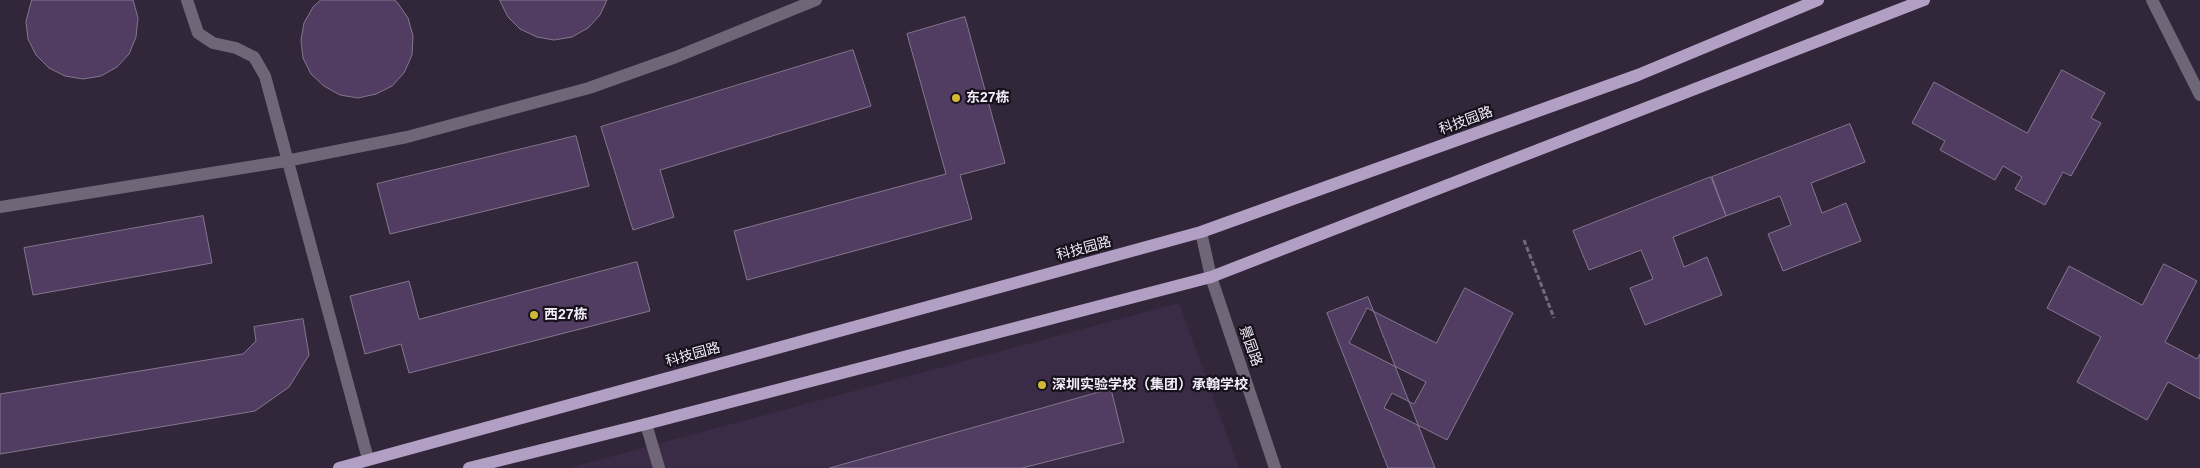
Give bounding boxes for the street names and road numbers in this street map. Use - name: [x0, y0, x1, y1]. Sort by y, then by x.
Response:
- street label: 科技园路: [1437, 104, 1495, 138]
- street label: 科技园路: [1055, 234, 1113, 264]
- street label: 景园路: [1235, 323, 1265, 369]
- street label: 科技园路: [664, 340, 722, 370]

